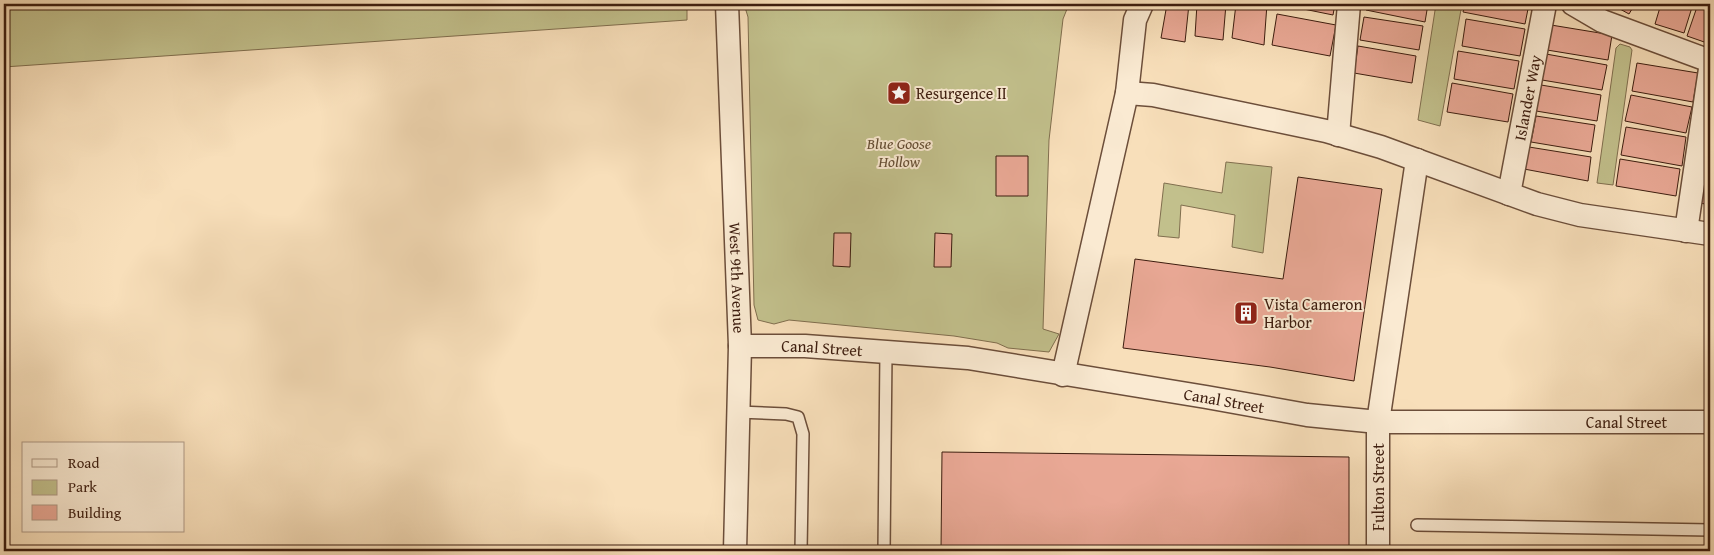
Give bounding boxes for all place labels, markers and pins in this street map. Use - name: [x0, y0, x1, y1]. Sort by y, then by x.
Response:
- place icon: Resurgence II: [886, 80, 912, 106]
- place label: Resurgence II: [916, 81, 1007, 105]
- place label: Vista Cameron Harbor: [1264, 292, 1362, 334]
- building icon: Vista Cameron Harbor: [1233, 300, 1259, 326]

